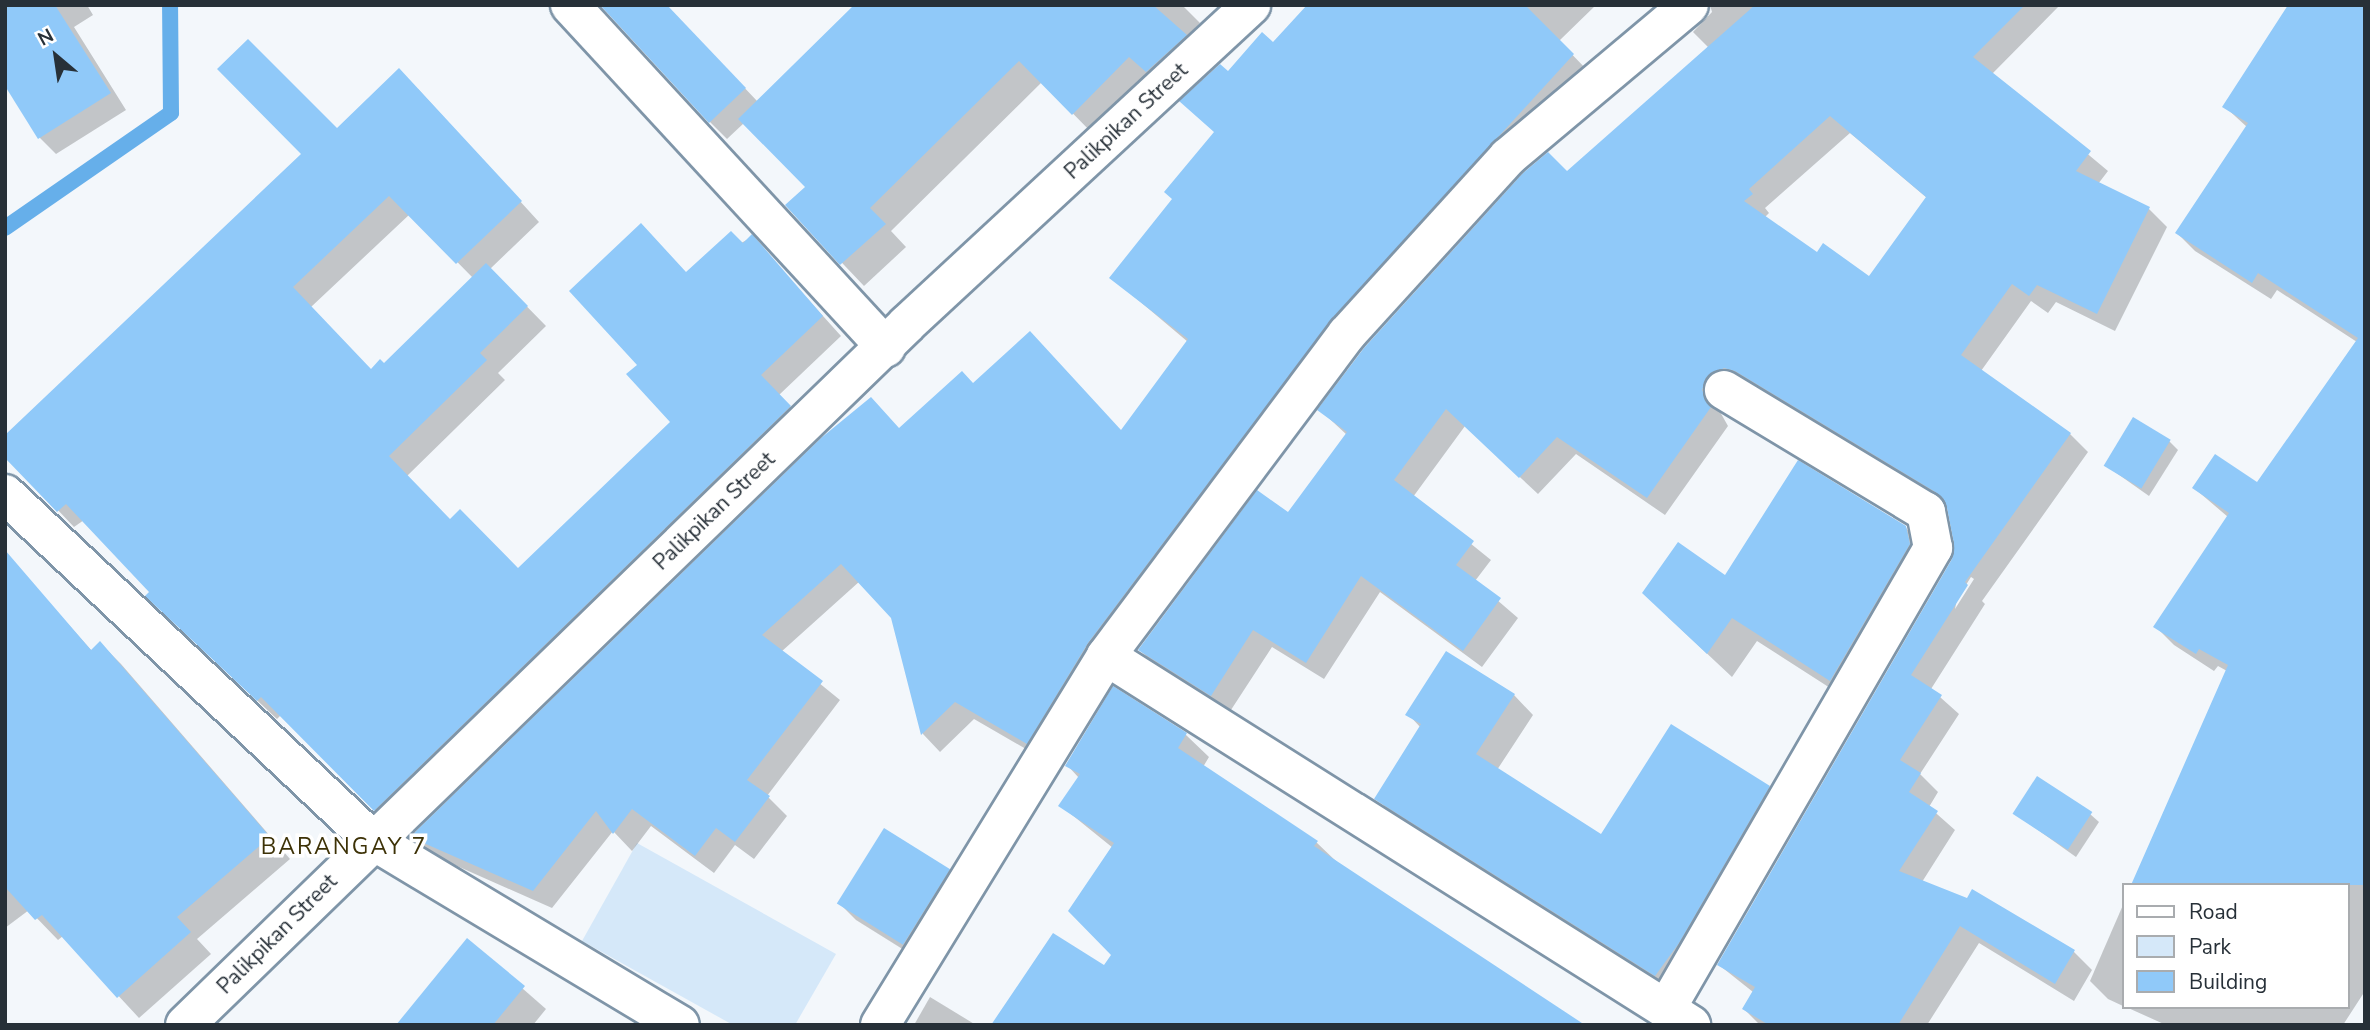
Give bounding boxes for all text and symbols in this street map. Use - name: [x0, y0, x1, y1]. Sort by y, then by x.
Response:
- north arrow: [21, 21, 91, 91]
- text: N: [33, 23, 58, 52]
- street label: Palikpikan Street: [1059, 58, 1193, 184]
- street label: Palikpikan Street: [648, 447, 780, 575]
- district label: BARANGAY 7: [262, 833, 426, 861]
- street label: Palikpikan Street: [212, 869, 342, 999]
- legend: [2122, 883, 2349, 1009]
- text: Road: [2189, 898, 2238, 926]
- text: Park: [2189, 933, 2231, 961]
- text: Building: [2189, 968, 2267, 996]

